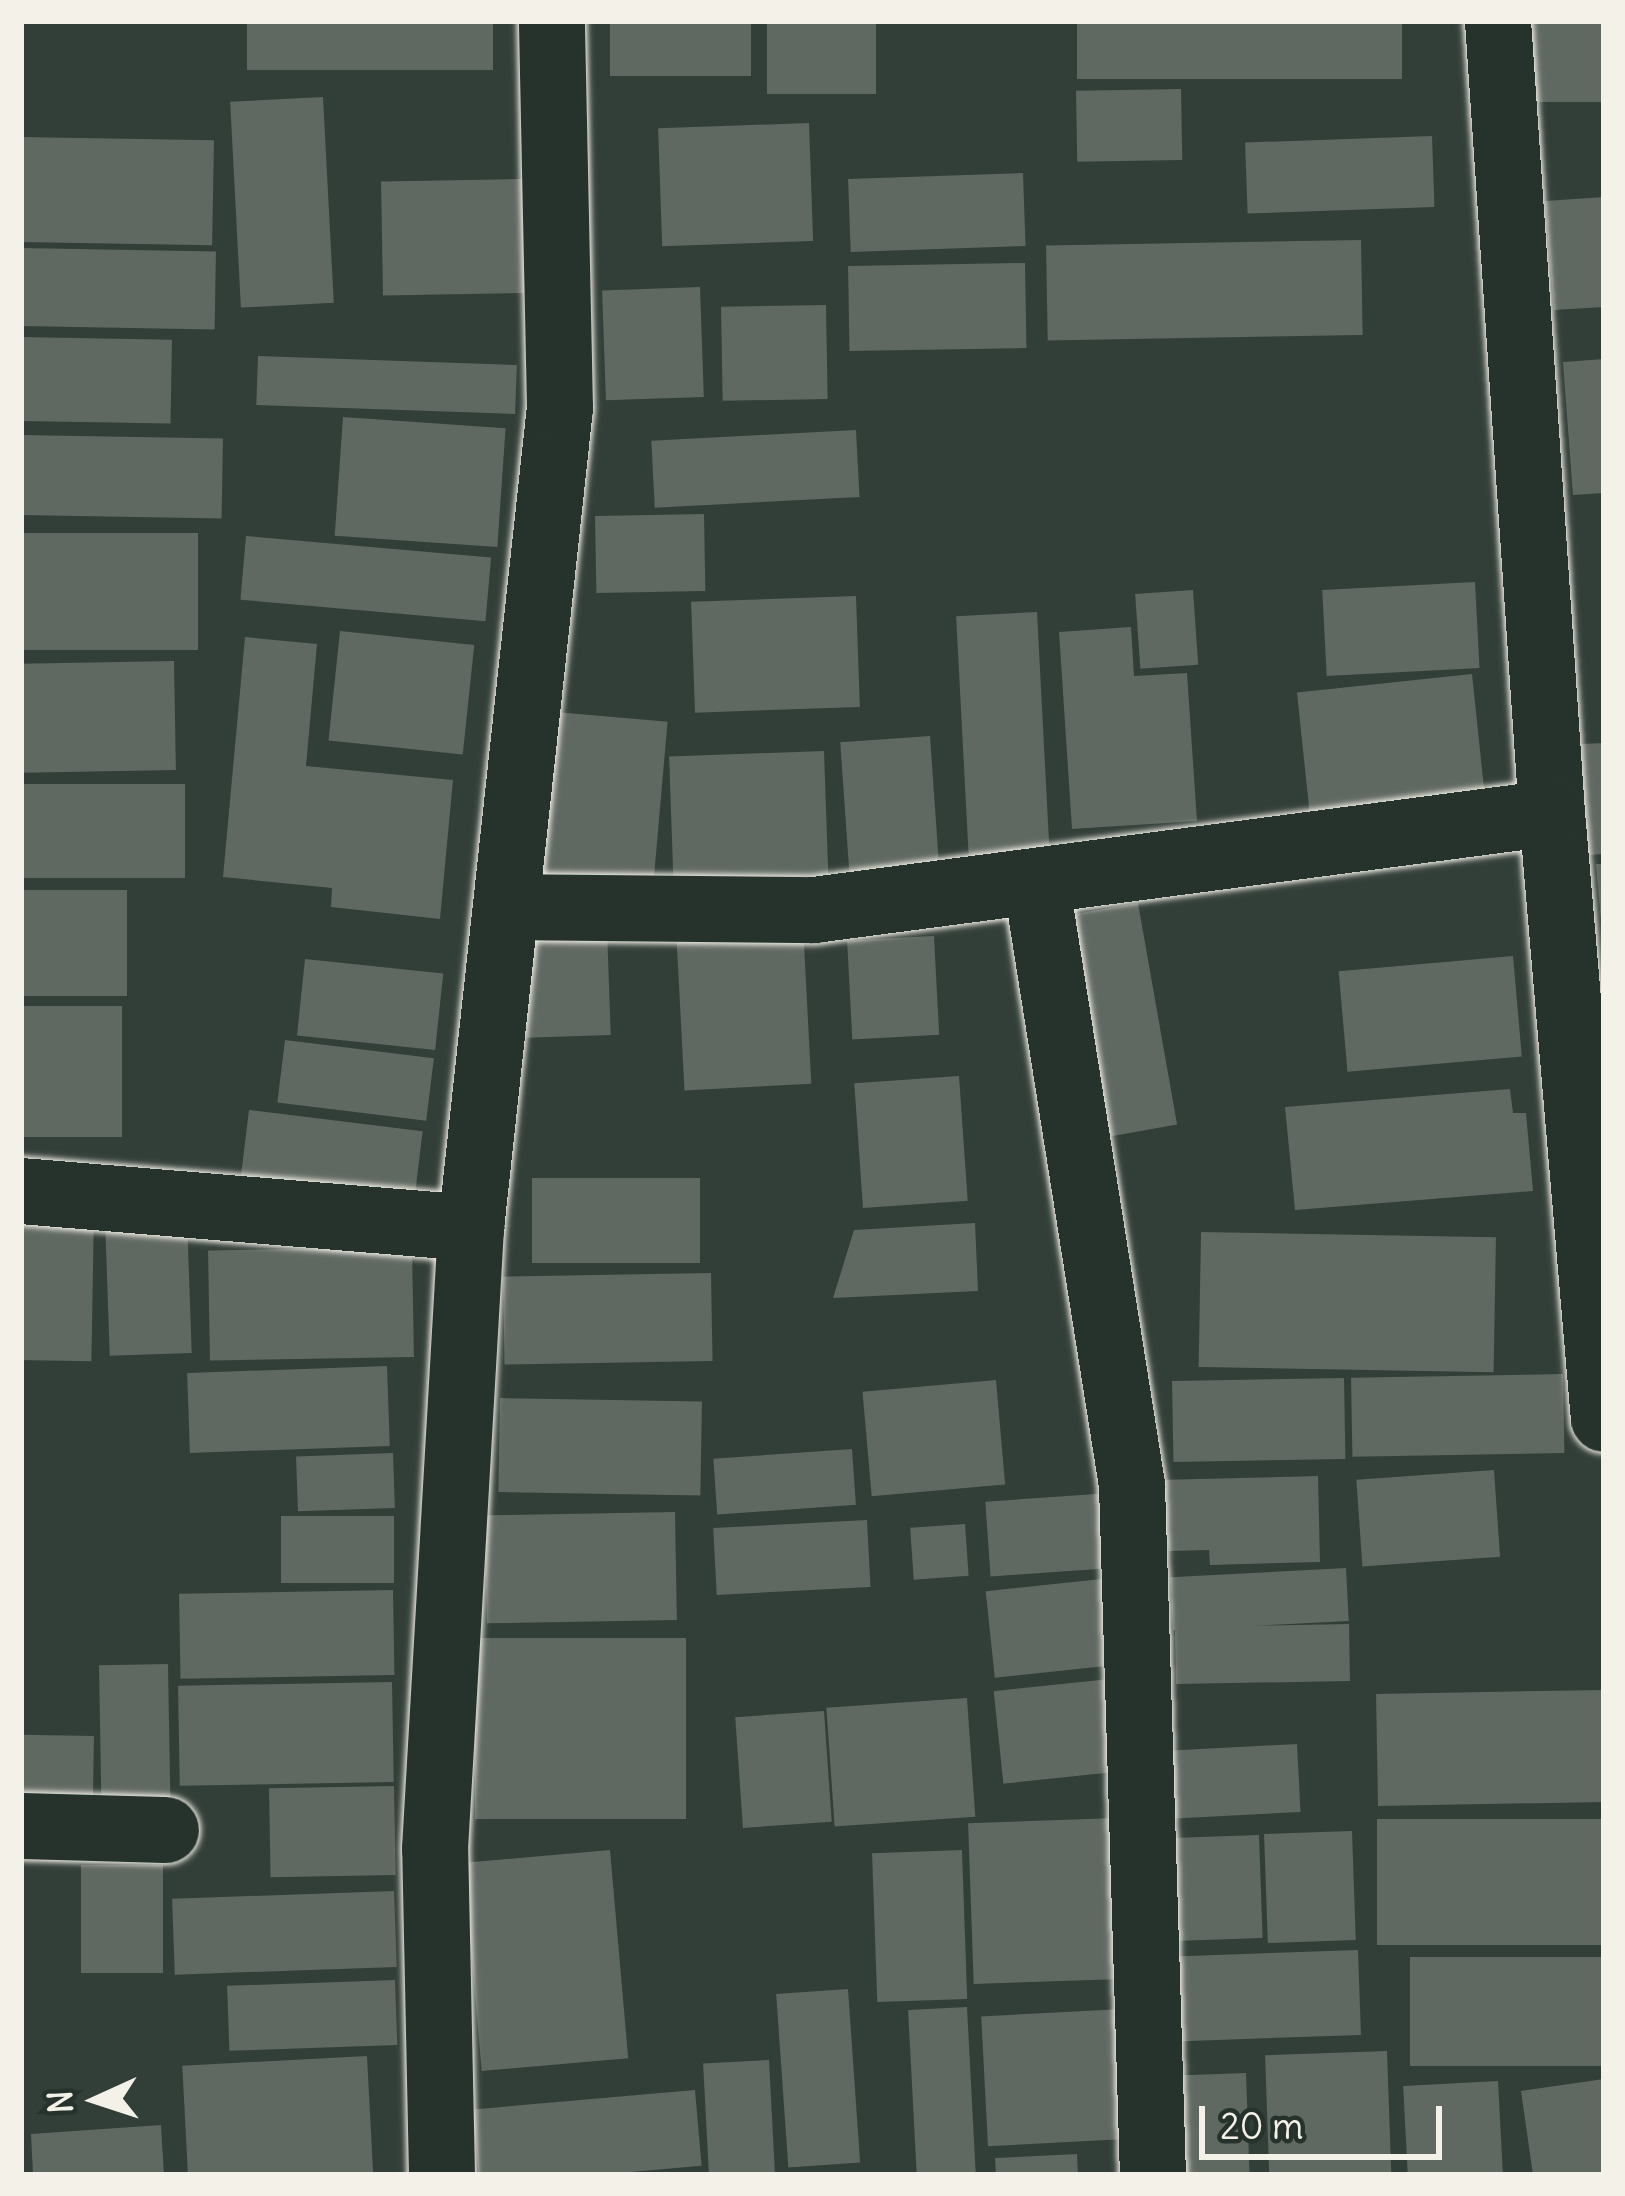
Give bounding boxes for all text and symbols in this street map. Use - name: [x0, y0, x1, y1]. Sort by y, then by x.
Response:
- north arrow: [36, 2040, 156, 2160]
- scale bar: [1205, 2082, 1448, 2156]
- text: N: [38, 2089, 82, 2114]
- text: 20 m: [1220, 2104, 1304, 2149]

